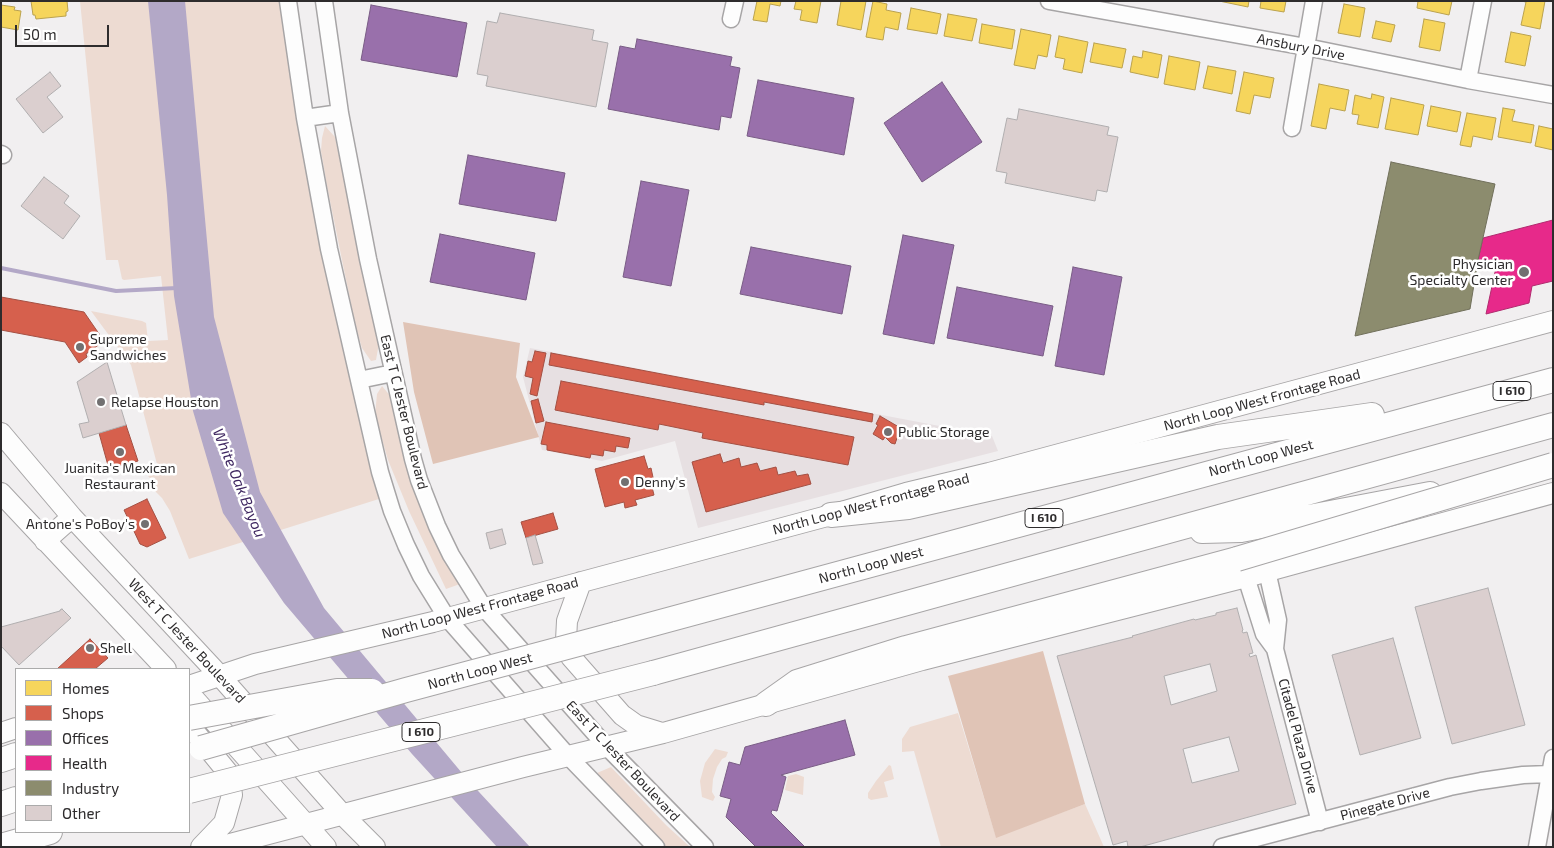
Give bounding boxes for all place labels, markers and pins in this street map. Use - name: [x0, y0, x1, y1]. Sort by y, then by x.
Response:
- place label: Physician Specialty Center: [1409, 256, 1513, 288]
- marker: Physician Specialty Center: [1517, 265, 1531, 279]
- place label: Supreme Sandwiches: [90, 331, 166, 364]
- marker: Supreme Sandwiches: [74, 341, 86, 353]
- place label: Relapse Houston: [111, 394, 219, 410]
- marker: Relapse Houston: [95, 396, 107, 408]
- place label: Public Storage: [898, 424, 989, 440]
- marker: Public Storage: [882, 426, 894, 438]
- marker: Juanita's Mexican Restaurant: [114, 446, 126, 458]
- place label: Juanita's Mexican Restaurant: [64, 460, 176, 492]
- place label: Denny's: [635, 474, 686, 490]
- marker: Denny's: [619, 476, 631, 488]
- place label: Antone's PoBoy's: [26, 516, 135, 532]
- marker: Antone's PoBoy's: [139, 518, 151, 530]
- place label: Shell: [100, 640, 132, 656]
- marker: Shell: [84, 642, 96, 654]

